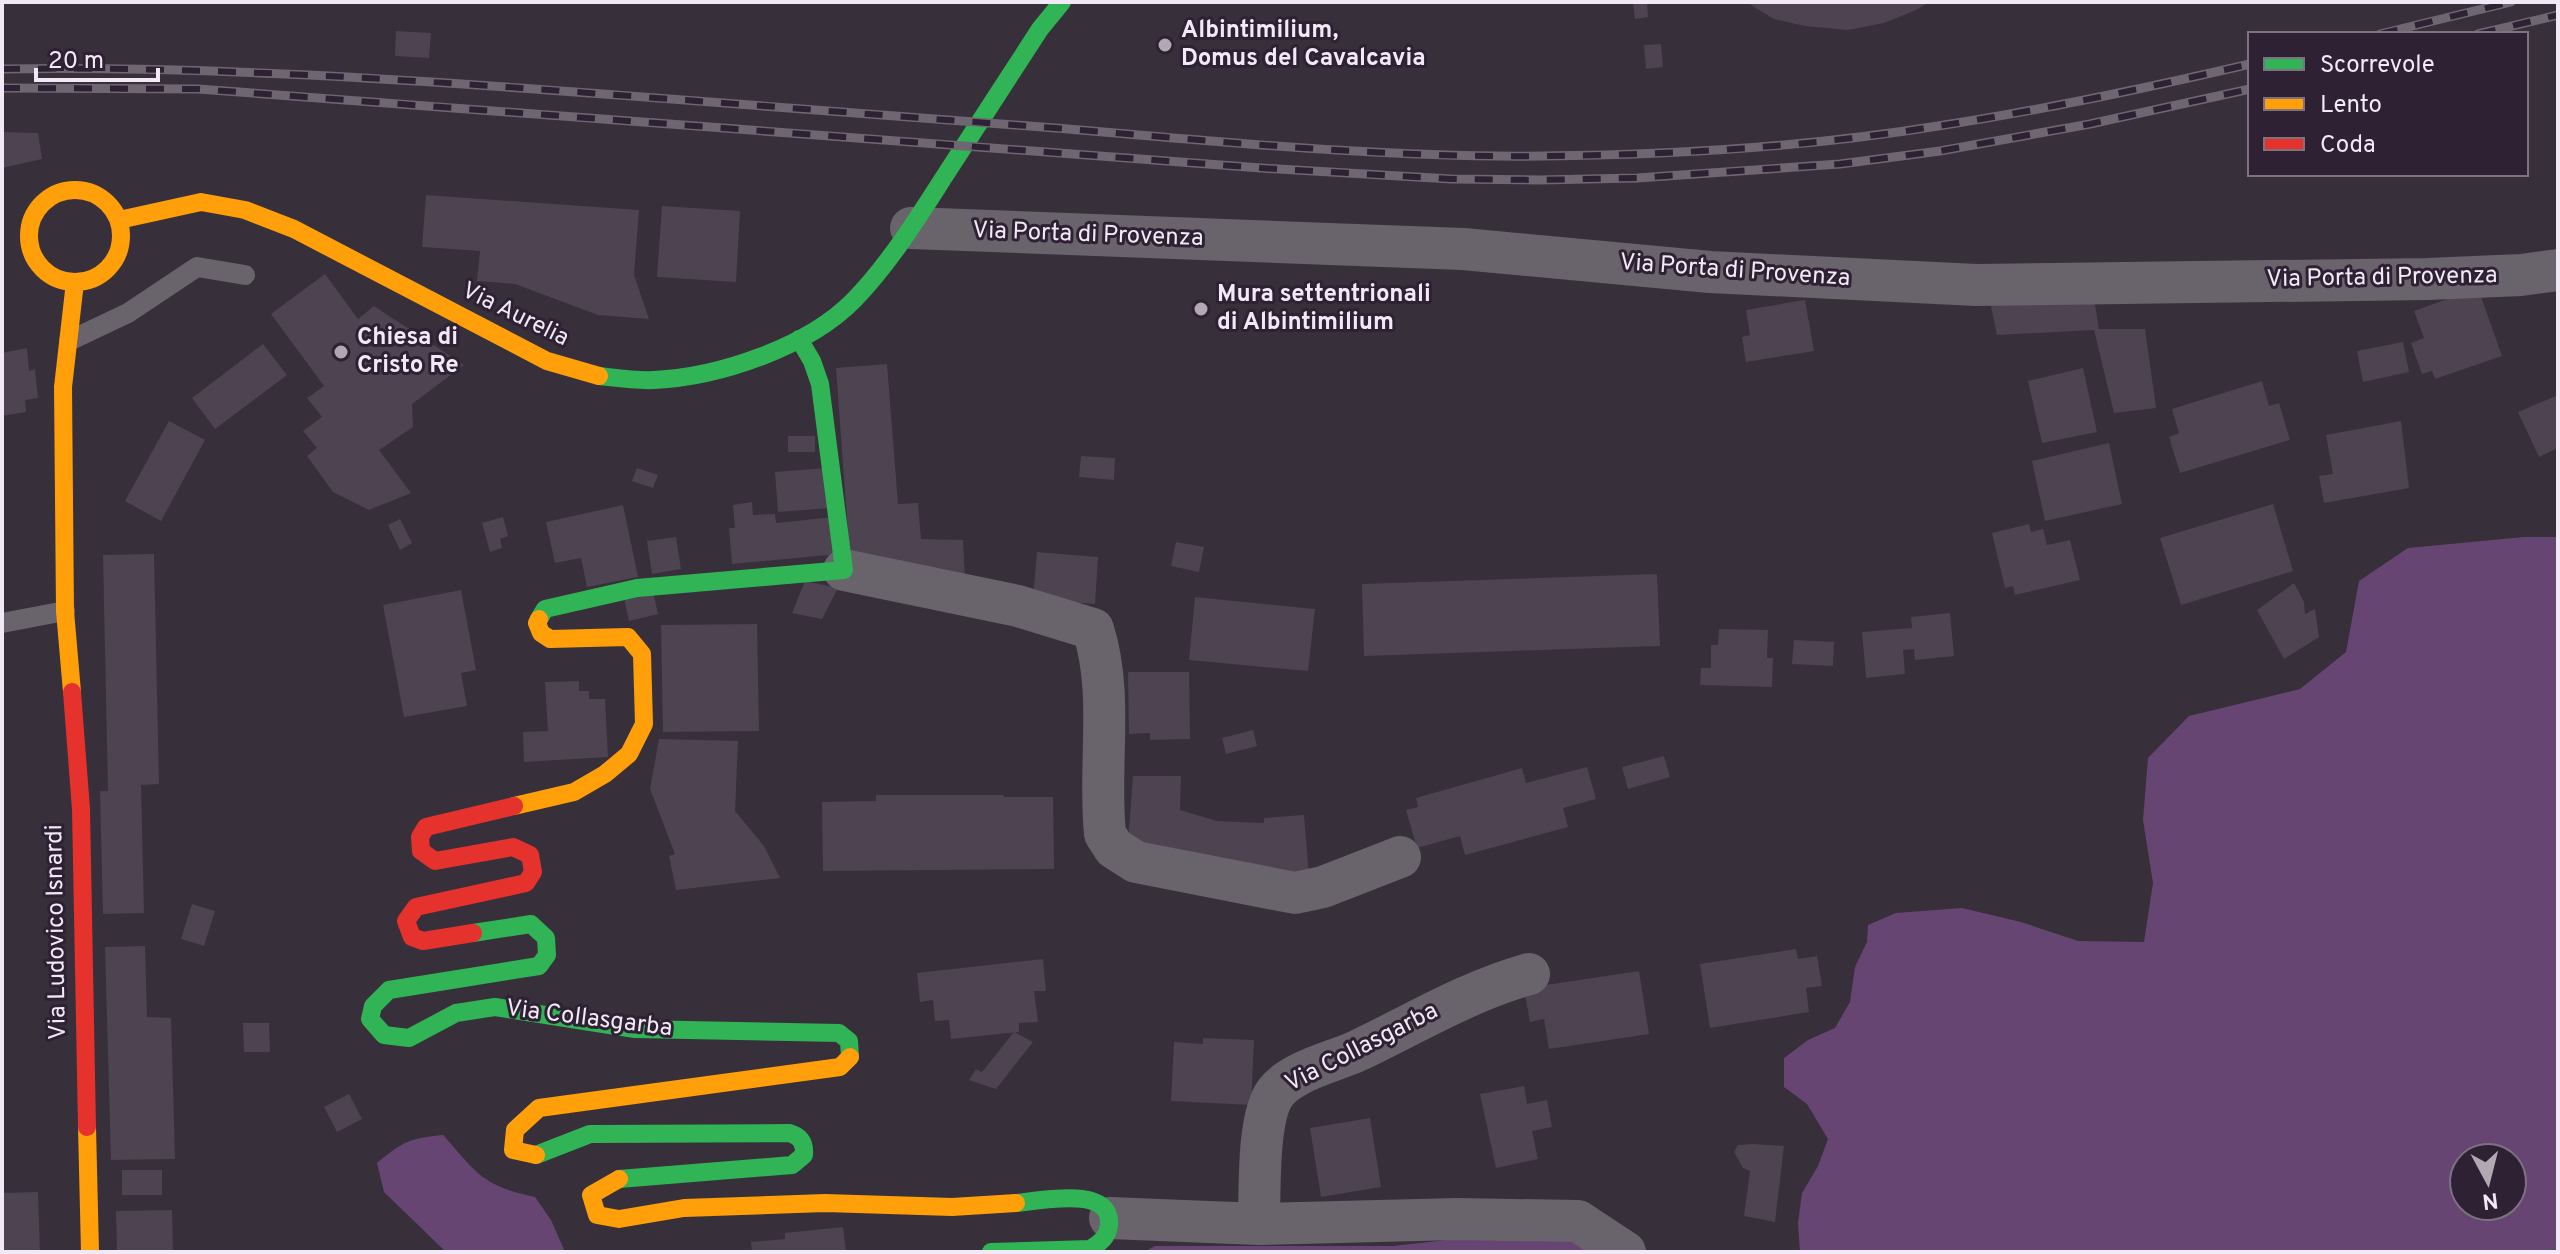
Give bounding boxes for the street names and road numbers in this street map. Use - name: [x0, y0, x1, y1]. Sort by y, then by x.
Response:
- street label: Via Porta di Provenza: [972, 216, 1204, 254]
- street label: Via Porta di Provenza: [1619, 248, 1851, 294]
- street label: Via Porta di Provenza: [2266, 261, 2498, 295]
- street label: Via Aurelia: [456, 276, 574, 354]
- street label: Via Ludovico Isnardi: [40, 824, 74, 1040]
- street label: Via Collasgarba: [504, 994, 674, 1044]
- street label: Via Collasgarba: [1281, 997, 1443, 1099]

